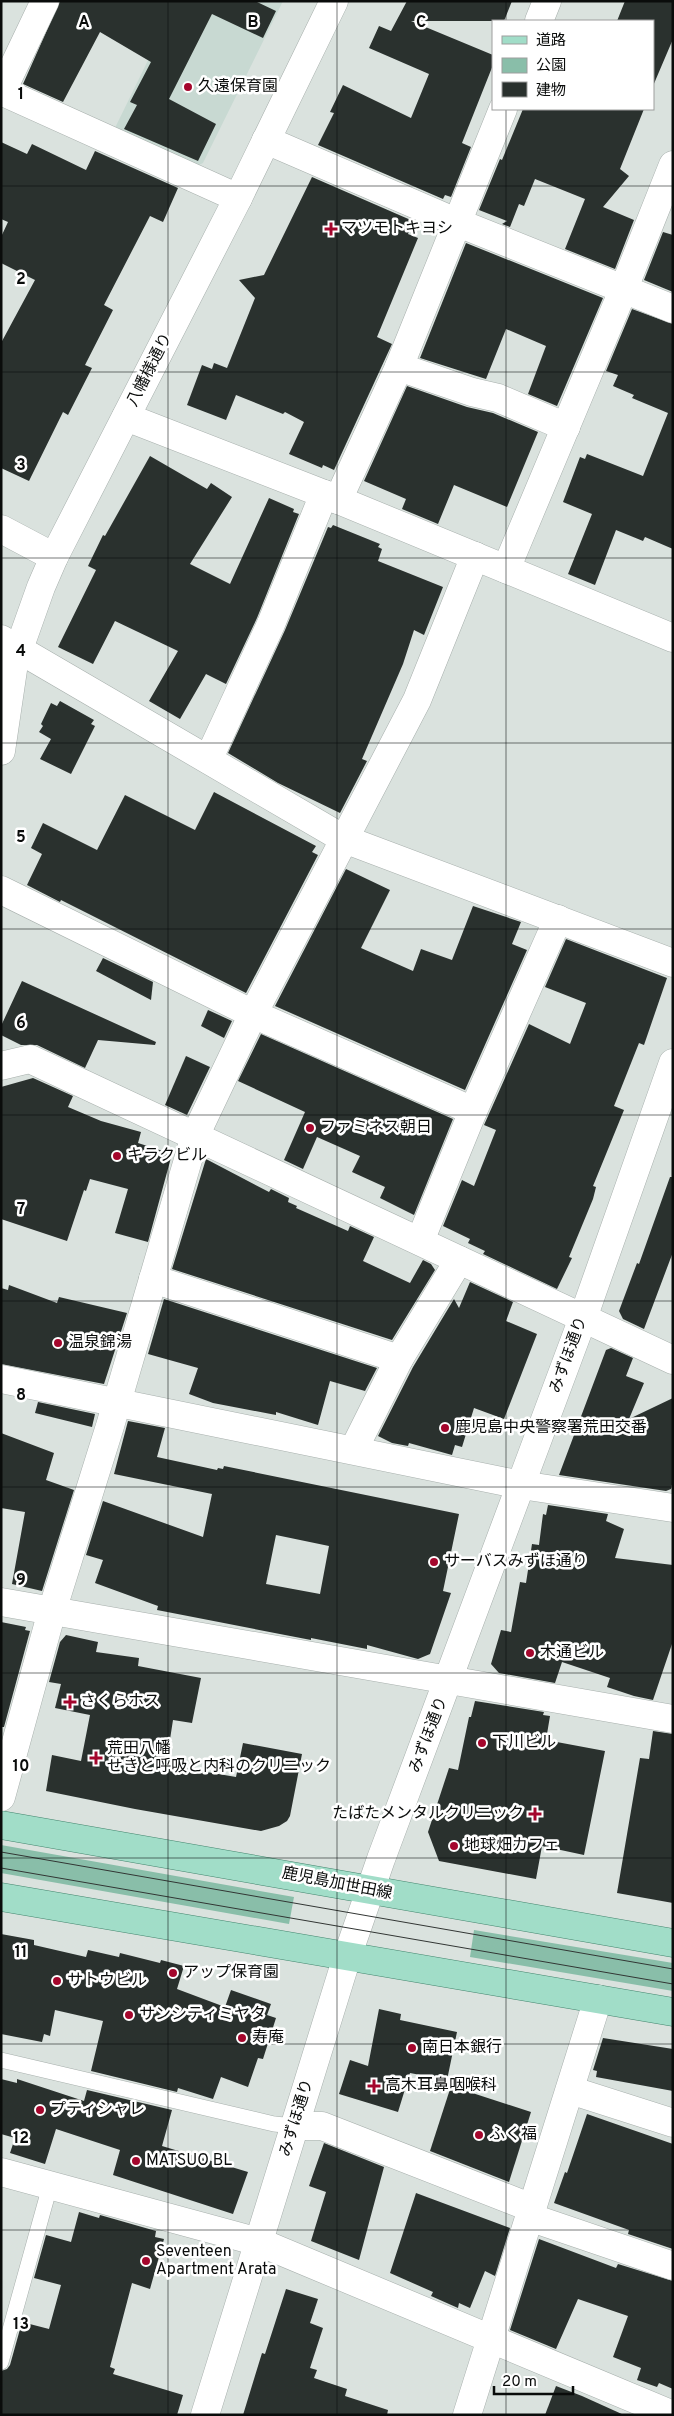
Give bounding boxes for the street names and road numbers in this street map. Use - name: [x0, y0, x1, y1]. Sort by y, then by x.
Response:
- street label: 八幡様通り: [123, 330, 177, 410]
- street label: みずほ通り: [546, 1314, 592, 1396]
- street label: みずほ通り: [405, 1694, 453, 1776]
- street label: 鹿児島加世田線: [280, 1863, 394, 1905]
- street label: みずほ通り: [276, 2077, 318, 2159]

